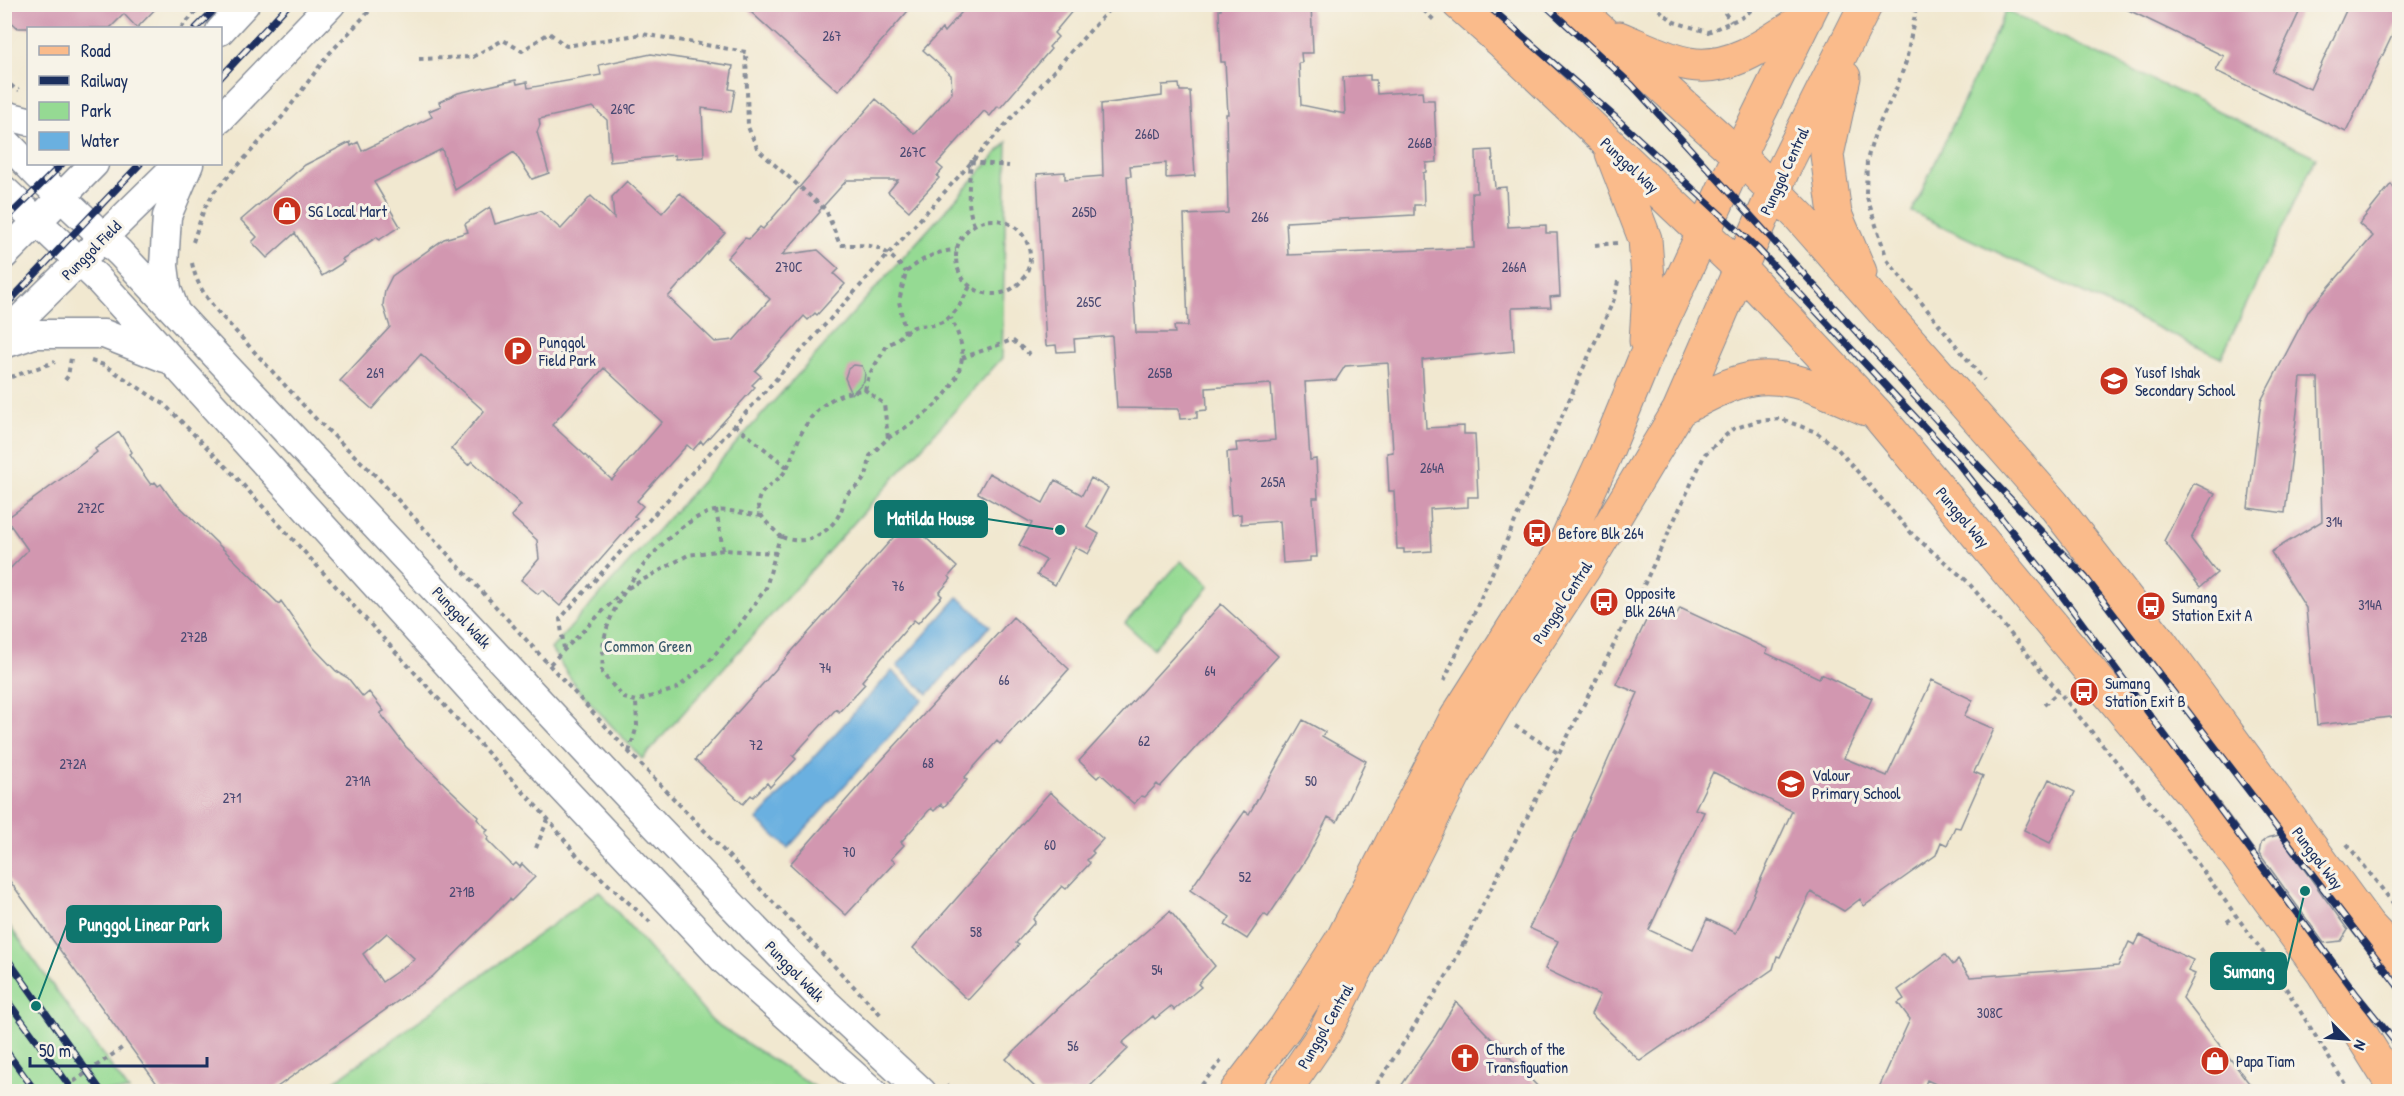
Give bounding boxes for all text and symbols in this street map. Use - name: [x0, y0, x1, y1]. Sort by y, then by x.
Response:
- house number: 267: [822, 26, 842, 45]
- legend: [27, 27, 222, 165]
- text: Road: [81, 38, 111, 63]
- text: Railway: [81, 68, 128, 93]
- text: Park: [81, 98, 112, 123]
- house number: 269C: [611, 99, 636, 118]
- street label: Punggol Central: [1754, 123, 1814, 218]
- house number: 266D: [1135, 124, 1160, 143]
- text: Water: [81, 128, 119, 153]
- street label: Punggol Way: [1596, 132, 1664, 198]
- house number: 266B: [1408, 133, 1432, 152]
- house number: 267C: [900, 142, 927, 161]
- shop icon: SG Local Mart: [271, 195, 303, 227]
- place label: SG Local Mart: [308, 200, 387, 222]
- house number: 265D: [1072, 202, 1097, 221]
- house number: 266: [1251, 207, 1269, 226]
- street label: Punggol Field: [56, 215, 126, 285]
- house number: 270C: [775, 257, 803, 276]
- house number: 266A: [1502, 257, 1526, 276]
- house number: 265C: [1076, 292, 1102, 311]
- place label: Punggol Field Park: [538, 331, 596, 371]
- parking icon: Punggol Field Park: [502, 335, 534, 367]
- place label: Yusof Ishak Secondary School: [2135, 361, 2236, 401]
- house number: 269: [366, 363, 384, 382]
- house number: 265B: [1147, 363, 1173, 382]
- school or university icon: Yusof Ishak Secondary School: [2098, 365, 2130, 397]
- house number: 264A: [1420, 458, 1444, 477]
- house number: 265A: [1261, 472, 1286, 491]
- street label: Punggol Way: [1931, 482, 1995, 552]
- house number: 272C: [77, 498, 105, 517]
- callout: Matilda House: [875, 501, 987, 537]
- text: Matilda House: [887, 506, 976, 531]
- house number: 314: [2326, 512, 2342, 531]
- bus stop icon: Before Blk 264: [1521, 517, 1553, 549]
- place label: Before Blk 264: [1558, 522, 1643, 544]
- street label: Punggol Central: [1527, 556, 1597, 648]
- house number: 76: [892, 576, 905, 595]
- street label: Punggol Walk: [428, 581, 497, 653]
- place label: Opposite Blk 264A: [1625, 582, 1676, 622]
- bus stop icon: Opposite Blk 264A: [1588, 586, 1620, 618]
- place label: Sumang Station Exit A: [2172, 586, 2253, 626]
- bus stop icon: Sumang Station Exit A: [2135, 590, 2167, 622]
- house number: 314A: [2358, 595, 2382, 614]
- house number: 272B: [180, 627, 208, 646]
- park label: Common Green: [604, 635, 692, 657]
- house number: 74: [819, 658, 831, 677]
- house number: 64: [1205, 661, 1215, 680]
- house number: 66: [998, 670, 1010, 689]
- place label: Sumang Station Exit B: [2105, 672, 2186, 712]
- bus stop icon: Sumang Station Exit B: [2068, 676, 2100, 708]
- house number: 62: [1138, 731, 1151, 750]
- house number: 72: [749, 735, 763, 754]
- house number: 68: [922, 753, 934, 772]
- house number: 272A: [60, 754, 87, 773]
- place label: Valour Primary School: [1812, 764, 1901, 804]
- school or university icon: Valour Primary School: [1775, 768, 1807, 800]
- house number: 271A: [345, 771, 371, 790]
- house number: 50: [1305, 771, 1317, 790]
- house number: 271: [223, 788, 241, 807]
- street label: Punggol Way: [2287, 822, 2349, 894]
- house number: 60: [1044, 835, 1056, 854]
- house number: 70: [842, 842, 856, 861]
- house number: 52: [1239, 867, 1252, 886]
- house number: 271B: [449, 882, 475, 901]
- callout: Punggol Linear Park: [67, 906, 221, 942]
- text: Punggol Linear Park: [79, 912, 210, 938]
- house number: 58: [970, 922, 982, 941]
- street label: Punggol Walk: [760, 936, 830, 1007]
- callout: Sumang: [2211, 953, 2286, 989]
- text: Sumang: [2224, 959, 2274, 985]
- house number: 54: [1151, 960, 1163, 979]
- street label: Punggol Central: [1292, 979, 1359, 1072]
- house number: 308C: [1977, 1003, 2003, 1022]
- north arrow: [2317, 1009, 2377, 1069]
- scale bar: [30, 1030, 207, 1068]
- house number: 56: [1067, 1036, 1079, 1055]
- text: N: [2349, 1037, 2372, 1054]
- text: 50 m: [39, 1038, 71, 1063]
- place label: Church of the Transfiguation: [1486, 1038, 1568, 1078]
- church icon: Church of the Transfiguation: [1449, 1042, 1481, 1074]
- shop icon: Papa Tiam: [2199, 1045, 2231, 1077]
- place label: Papa Tiam: [2236, 1050, 2295, 1072]

